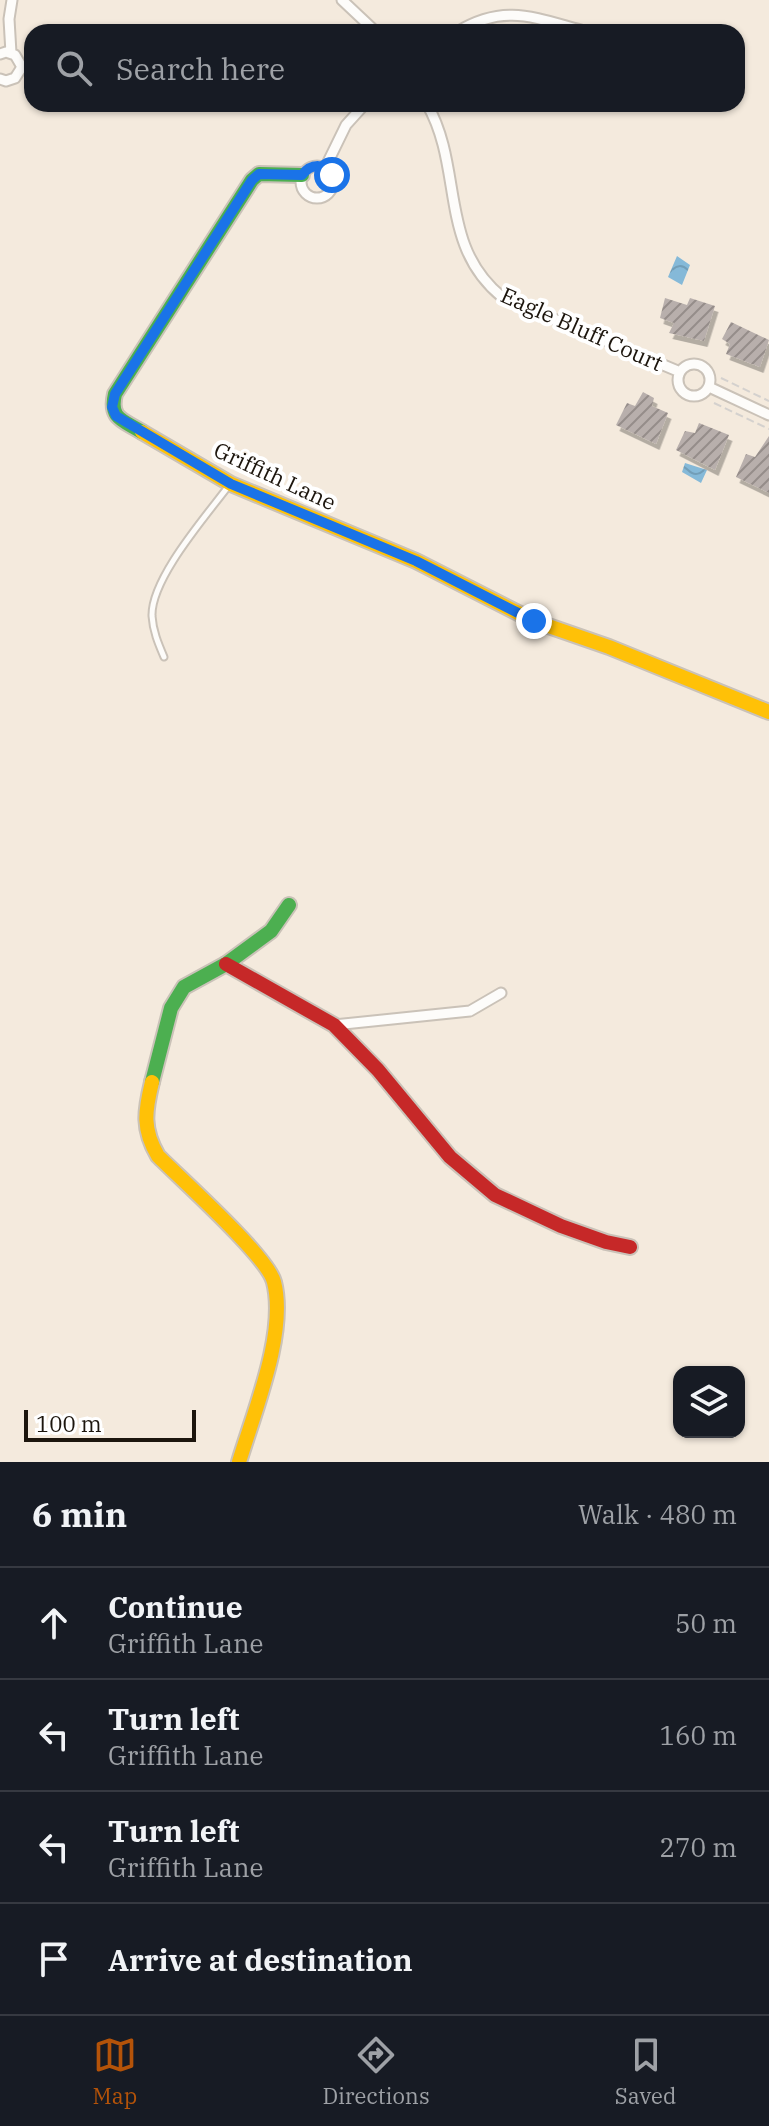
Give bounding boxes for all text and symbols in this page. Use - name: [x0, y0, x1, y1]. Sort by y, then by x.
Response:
- search box: [24, 24, 745, 112]
- icon: search: [52, 46, 96, 90]
- text: Search here: [116, 49, 285, 88]
- route start: [314, 157, 350, 193]
- street label: Eagle Bluff Court: [497, 280, 668, 377]
- street label: Griffith Lane: [209, 435, 341, 516]
- route end: [516, 603, 552, 639]
- map controls: [673, 1366, 745, 1438]
- button: layers: [673, 1366, 745, 1438]
- scale bar: [24, 1406, 196, 1442]
- text: 100 m: [36, 1409, 102, 1438]
- text: 6 min: [32, 1492, 127, 1536]
- text: Walk · 480 m: [578, 1497, 737, 1531]
- text: Continue: [108, 1587, 243, 1626]
- icon: ahead: [32, 1601, 76, 1645]
- text: 50 m: [675, 1606, 737, 1640]
- text: Griffith Lane: [108, 1626, 263, 1660]
- text: Turn left: [108, 1699, 240, 1738]
- icon: left: [32, 1713, 76, 1757]
- text: 160 m: [659, 1718, 737, 1752]
- text: Griffith Lane: [108, 1738, 263, 1772]
- text: Turn left: [108, 1811, 240, 1850]
- icon: left: [32, 1825, 76, 1869]
- text: 270 m: [659, 1830, 737, 1864]
- text: Griffith Lane: [108, 1850, 263, 1884]
- icon: arrive: [32, 1937, 76, 1981]
- text: Arrive at destination: [108, 1940, 413, 1979]
- tab: Map: [93, 2033, 137, 2110]
- tab: Directions: [322, 2033, 430, 2110]
- tab: Saved: [615, 2033, 676, 2110]

